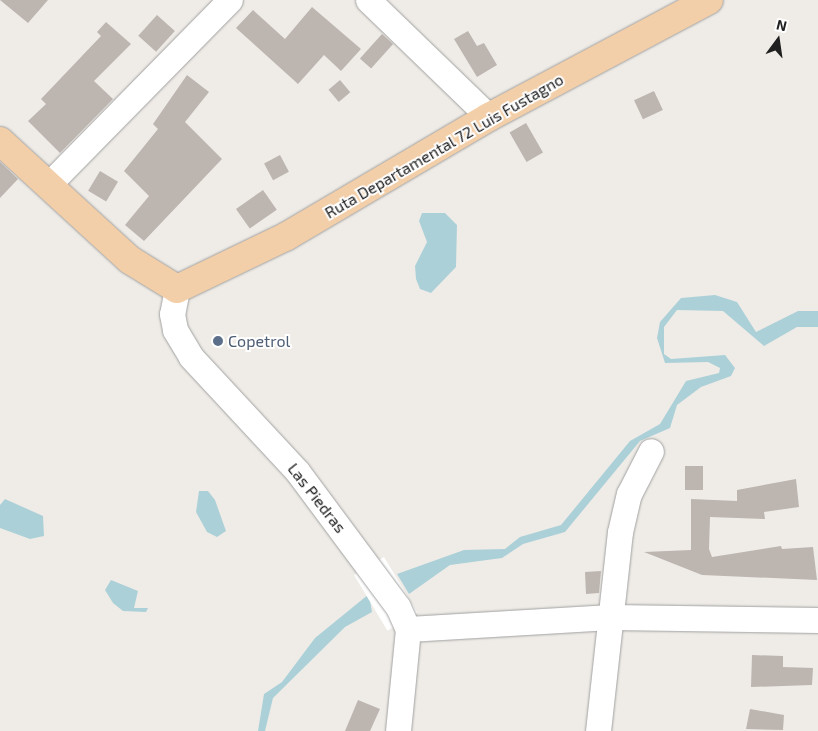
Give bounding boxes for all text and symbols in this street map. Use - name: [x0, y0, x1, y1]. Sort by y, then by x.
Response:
- north arrow: [753, 15, 803, 65]
- text: N: [775, 15, 789, 34]
- street label: Ruta Departamental 72 Luis Fustagno: [321, 70, 567, 222]
- place label: Copetrol: [228, 331, 290, 351]
- marker: Copetrol: [212, 335, 224, 347]
- street label: Las Piedras: [284, 459, 350, 537]

